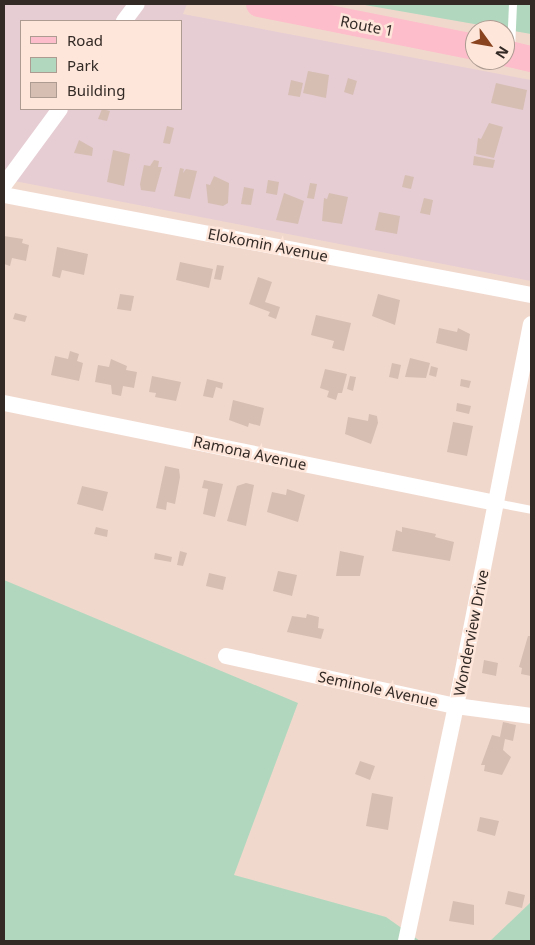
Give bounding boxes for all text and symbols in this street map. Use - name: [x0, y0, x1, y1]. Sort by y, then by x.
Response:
- street label: Route 1: [339, 12, 395, 40]
- legend: [20, 20, 182, 110]
- north arrow: [465, 20, 515, 70]
- text: Road: [67, 30, 103, 50]
- text: N: [491, 43, 513, 63]
- text: Park: [67, 55, 99, 75]
- text: Building: [67, 80, 125, 100]
- street label: Elokomin Avenue: [206, 225, 330, 265]
- street label: Ramona Avenue: [192, 432, 308, 474]
- street label: Wonderview Drive: [450, 568, 492, 698]
- street label: Seminole Avenue: [317, 668, 439, 710]

